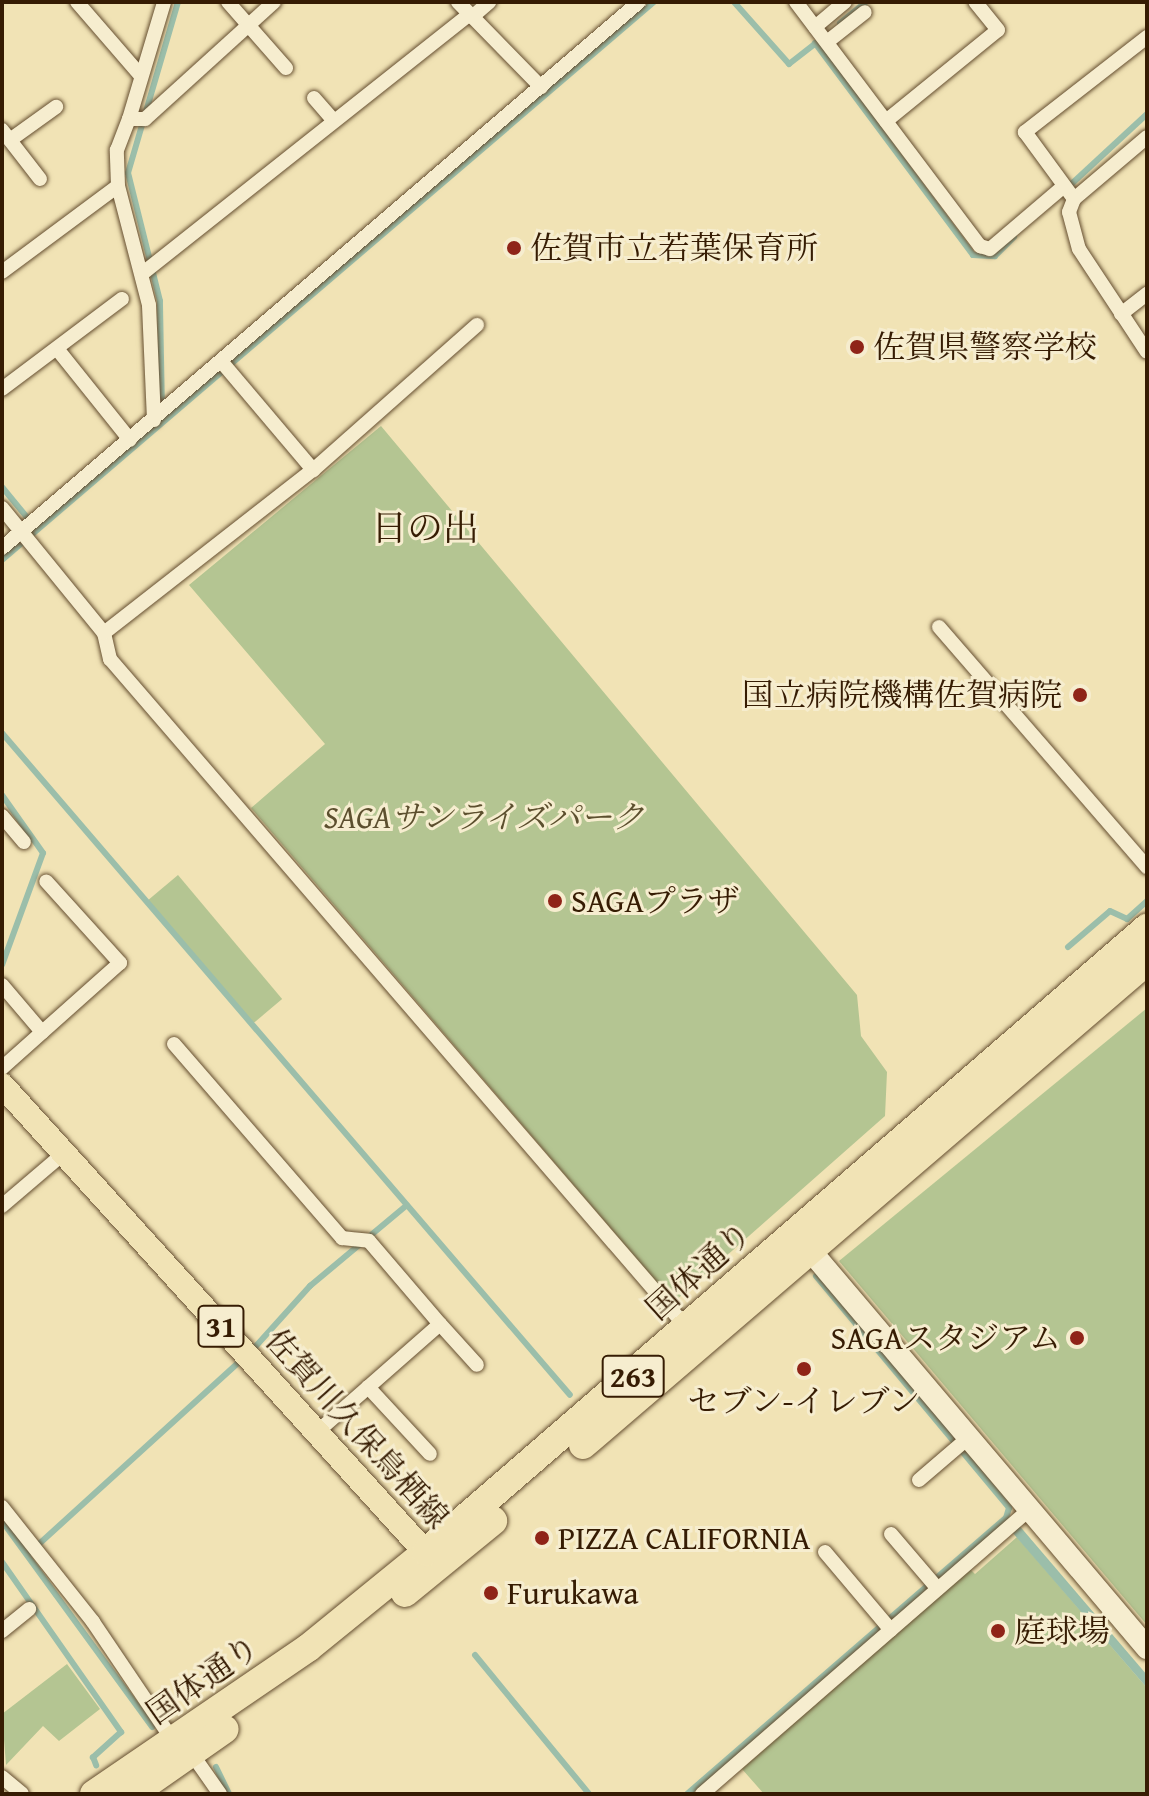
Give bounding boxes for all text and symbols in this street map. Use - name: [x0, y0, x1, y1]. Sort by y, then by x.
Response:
- place label: 佐賀市立若葉保育所: [530, 229, 818, 267]
- marker: 佐賀市立若葉保育所: [505, 239, 523, 257]
- place label: 佐賀県警察学校: [873, 328, 1097, 366]
- marker: 佐賀県警察学校: [848, 338, 866, 356]
- district label: 日の出: [371, 505, 479, 549]
- place label: 国立病院機構佐賀病院: [742, 676, 1062, 714]
- marker: 国立病院機構佐賀病院: [1069, 684, 1091, 706]
- park label: SAGAサンライズパーク: [322, 798, 646, 836]
- place label: SAGAプラザ: [571, 882, 740, 920]
- marker: SAGAプラザ: [546, 892, 564, 910]
- street label: 国体通り: [639, 1214, 759, 1328]
- road number: 31: [197, 1300, 245, 1352]
- place label: SAGAスタジアム: [828, 1319, 1061, 1357]
- street label: 佐賀川久保鳥栖線: [257, 1321, 457, 1537]
- marker: SAGAスタジアム: [1068, 1329, 1086, 1347]
- road number: 263: [601, 1350, 665, 1402]
- marker: セブン-イレブン: [795, 1360, 813, 1378]
- place label: セブン-イレブン: [687, 1382, 921, 1420]
- place label: PIZZA CALIFORNIA: [558, 1519, 810, 1557]
- marker: PIZZA CALIFORNIA: [533, 1529, 551, 1547]
- place label: Furukawa: [507, 1574, 639, 1612]
- marker: Furukawa: [482, 1584, 500, 1602]
- place label: 庭球場: [1014, 1612, 1110, 1650]
- marker: 庭球場: [989, 1622, 1007, 1640]
- street label: 国体通り: [140, 1628, 266, 1732]

